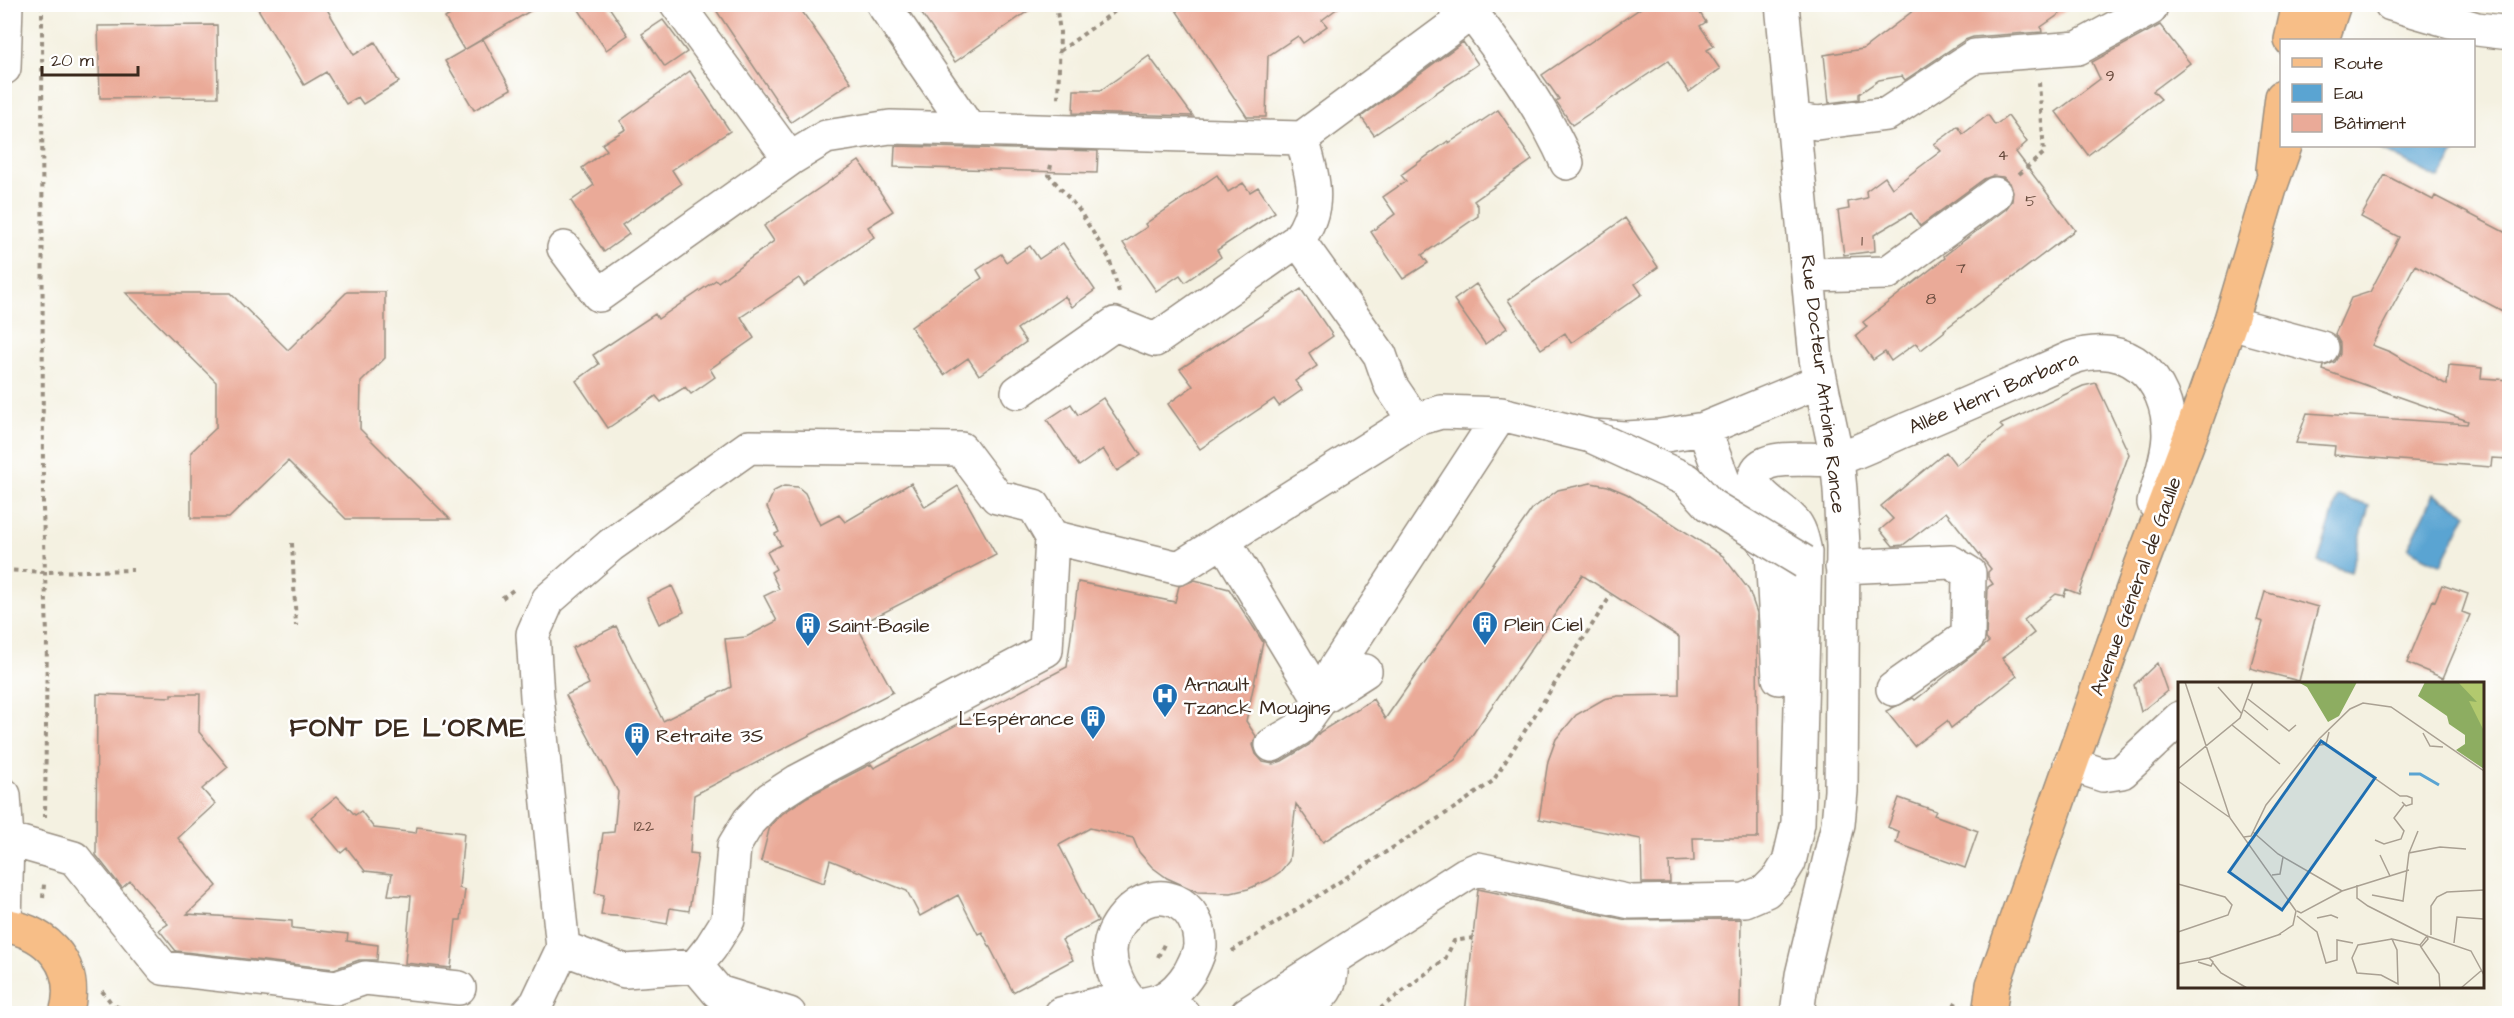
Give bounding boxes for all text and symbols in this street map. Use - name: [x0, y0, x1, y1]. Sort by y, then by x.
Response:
- scale bar: [42, 39, 138, 77]
- legend: [2280, 39, 2475, 147]
- text: 20 m: [51, 48, 94, 73]
- text: Route: [2334, 51, 2383, 76]
- house number: 9: [2105, 65, 2115, 87]
- text: Eau: [2334, 81, 2363, 106]
- text: Bâtiment: [2334, 111, 2407, 136]
- house number: 4: [1998, 144, 2009, 166]
- house number: 5: [2025, 190, 2037, 212]
- house number: 1: [1861, 230, 1863, 252]
- street label: Rue Docteur Antoine Rance: [1793, 253, 1853, 515]
- house number: 7: [1956, 257, 1966, 279]
- house number: 8: [1926, 288, 1936, 310]
- street label: Allée Henri Barbara: [1904, 345, 2083, 441]
- street label: Avenue Général de Gaulle: [2083, 473, 2189, 700]
- building icon: Plein Ciel: [1470, 609, 1500, 647]
- building icon: Saint-Basile: [793, 610, 823, 648]
- place label: Plein Ciel: [1504, 611, 1583, 639]
- place label: Saint-Basile: [828, 612, 930, 640]
- place label: Arnault Tzanck Mougins: [1184, 671, 1331, 723]
- hospital icon: Arnault Tzanck Mougins: [1150, 681, 1180, 719]
- inset map: [2178, 682, 2484, 988]
- building icon: L'Espérance: [1078, 703, 1108, 741]
- place label: L'Espérance: [958, 705, 1074, 733]
- district label: FONT DE L'ORME: [289, 710, 527, 746]
- building icon: Retraite 3S: [622, 720, 652, 758]
- place label: Retraite 3S: [656, 722, 763, 750]
- house number: 122: [634, 815, 654, 837]

